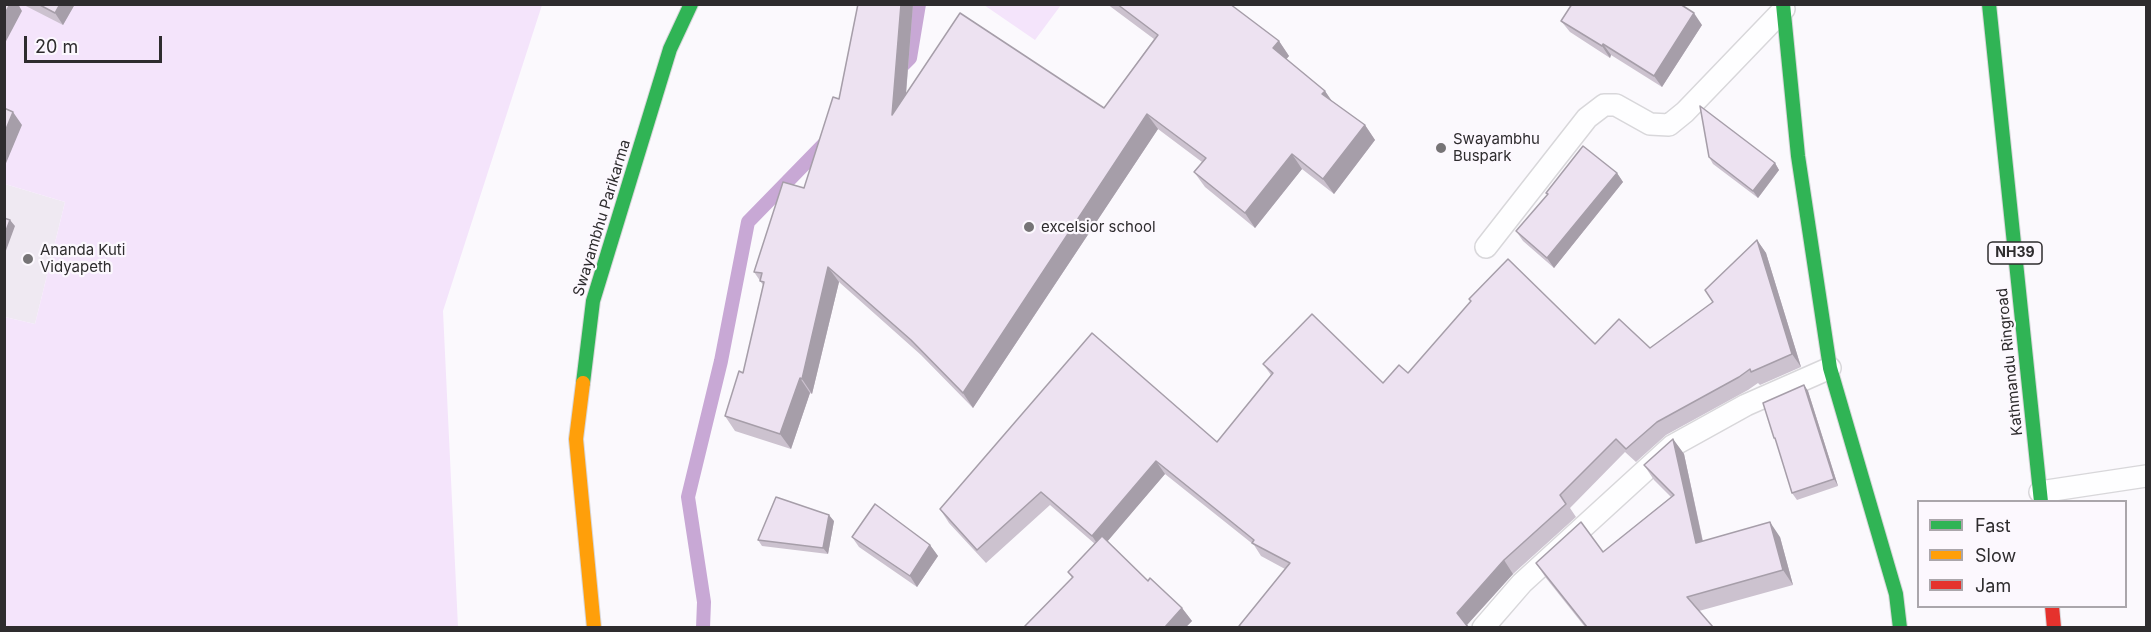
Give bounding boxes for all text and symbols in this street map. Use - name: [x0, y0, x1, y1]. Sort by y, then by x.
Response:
- scale bar: [27, 24, 165, 62]
- text: 20 m: [35, 36, 78, 57]
- place label: Swayambhu Buspark: [1453, 130, 1540, 165]
- street label: Swayambhu Parikarma: [570, 138, 634, 298]
- marker: Swayambhu Buspark: [1434, 141, 1448, 155]
- place label: excelsior school: [1041, 218, 1156, 236]
- marker: excelsior school: [1022, 220, 1036, 234]
- place label: Ananda Kuti Vidyapeth: [40, 241, 125, 276]
- road number: NH39: [1988, 242, 2042, 264]
- marker: Ananda Kuti Vidyapeth: [21, 252, 35, 266]
- street label: Kathmandu Ringroad: [1993, 287, 2027, 437]
- legend: [1917, 500, 2127, 608]
- text: Fast: [1975, 515, 2011, 536]
- text: Slow: [1975, 545, 2016, 566]
- text: Jam: [1975, 575, 2011, 596]

